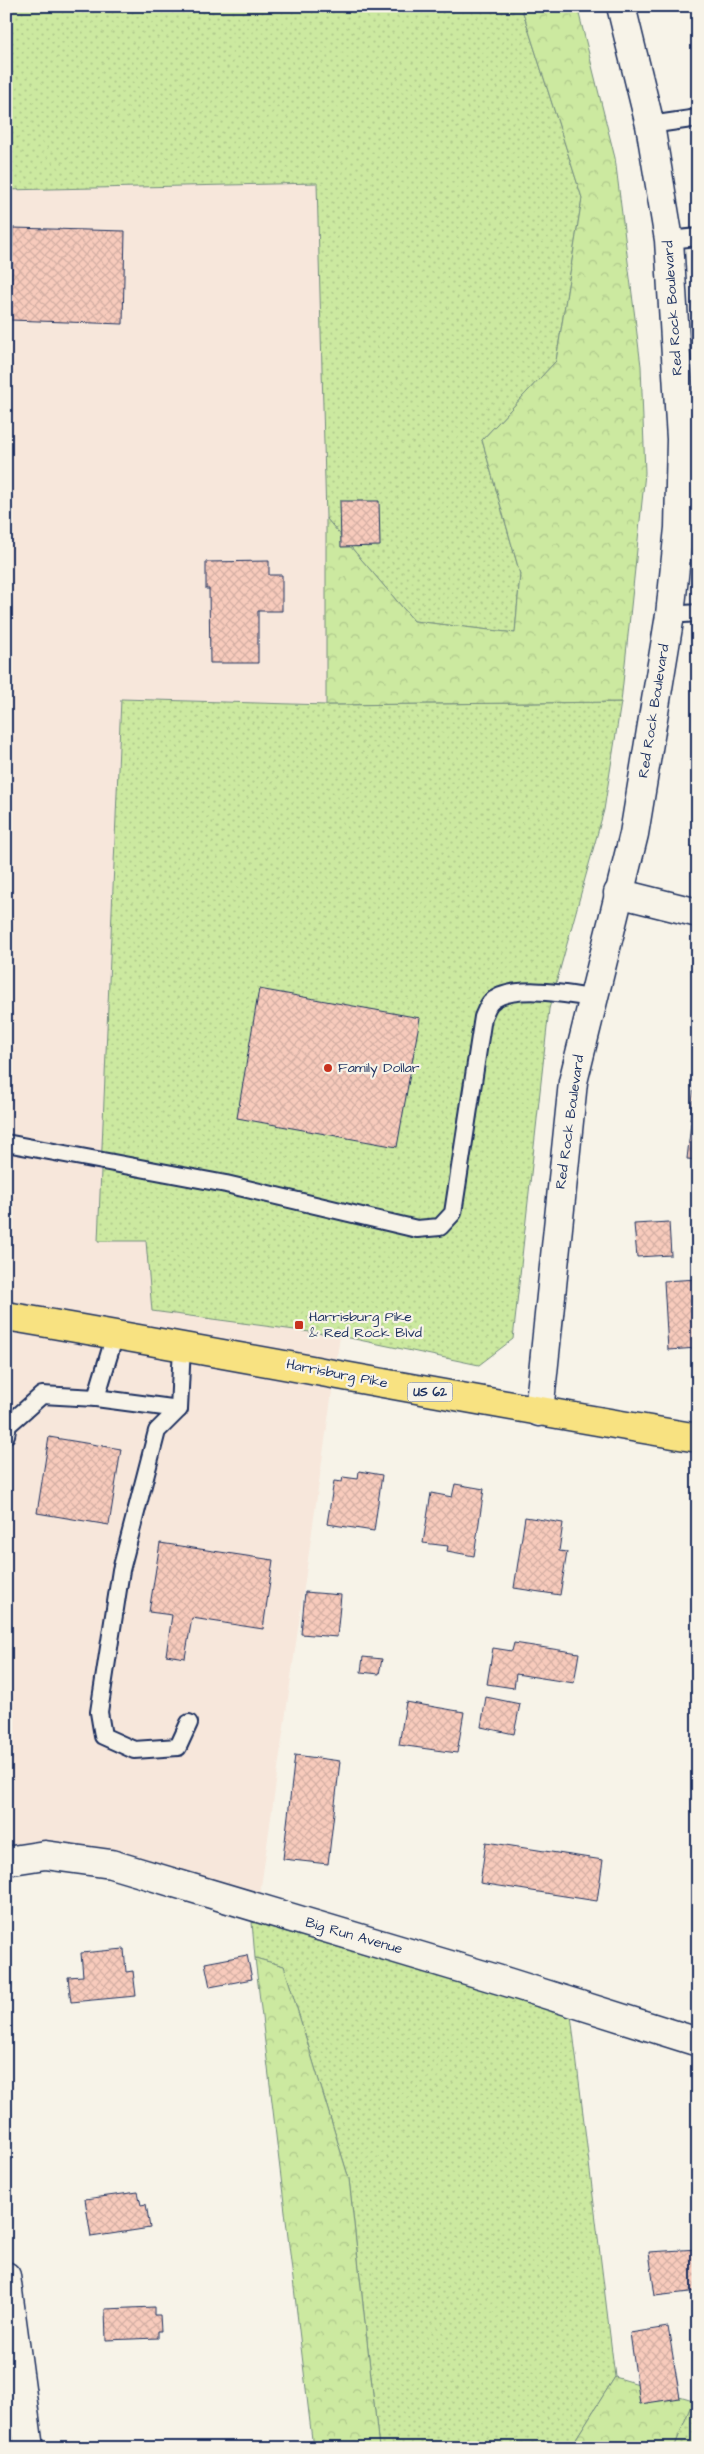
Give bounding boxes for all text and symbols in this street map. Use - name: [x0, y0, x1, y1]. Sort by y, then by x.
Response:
- street label: Red Rock Boulevard: [658, 240, 688, 376]
- street label: Red Rock Boulevard: [634, 643, 674, 779]
- street label: Red Rock Boulevard: [551, 1054, 589, 1190]
- place label: Family Dollar: [338, 1058, 420, 1078]
- marker: Family Dollar: [322, 1062, 334, 1074]
- place label: Harrisburg Pike & Red Rock Blvd: [309, 1307, 422, 1343]
- marker: Harrisburg Pike & Red Rock Blvd: [293, 1319, 305, 1331]
- street label: Harrisburg Pike: [285, 1354, 390, 1394]
- road number: US 62: [408, 1382, 452, 1401]
- street label: Big Run Avenue: [303, 1913, 405, 1960]

